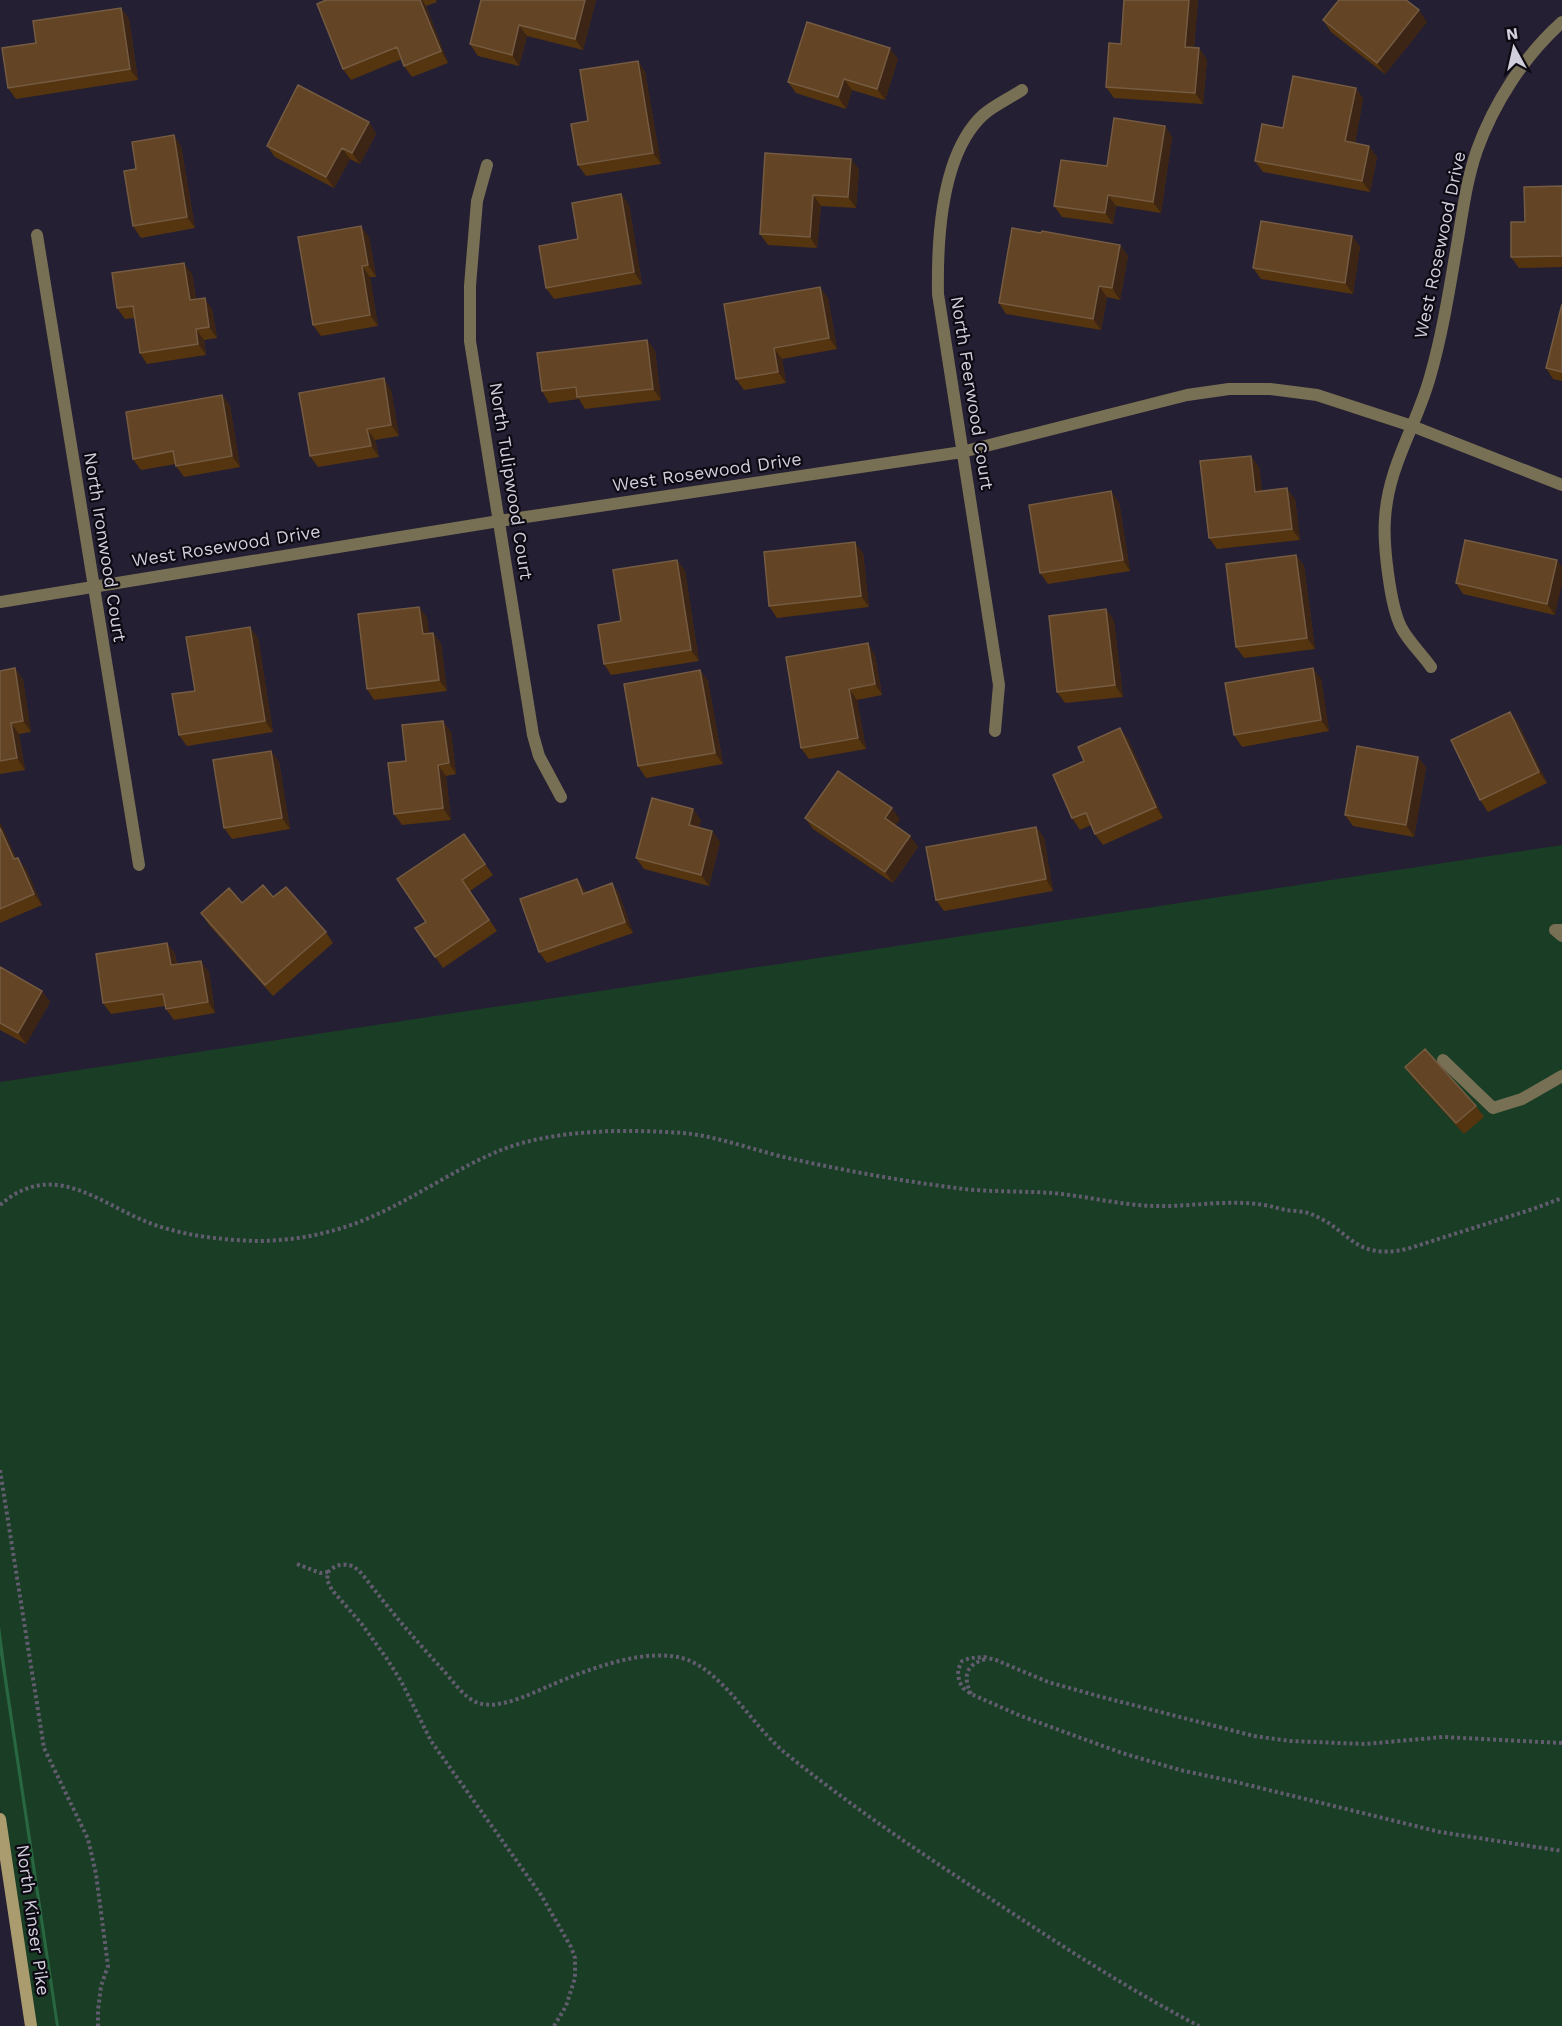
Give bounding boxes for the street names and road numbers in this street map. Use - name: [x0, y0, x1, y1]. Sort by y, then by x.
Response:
- street label: West Rosewood Drive: [1409, 149, 1470, 340]
- street label: North Feerwood Court: [947, 294, 998, 492]
- street label: North Tulipwood Court: [486, 381, 538, 582]
- street label: West Rosewood Drive: [611, 448, 803, 495]
- street label: North Ironwood Court: [80, 450, 131, 644]
- street label: West Rosewood Drive: [130, 520, 322, 571]
- street label: North Kinser Pike: [13, 1843, 54, 1997]

